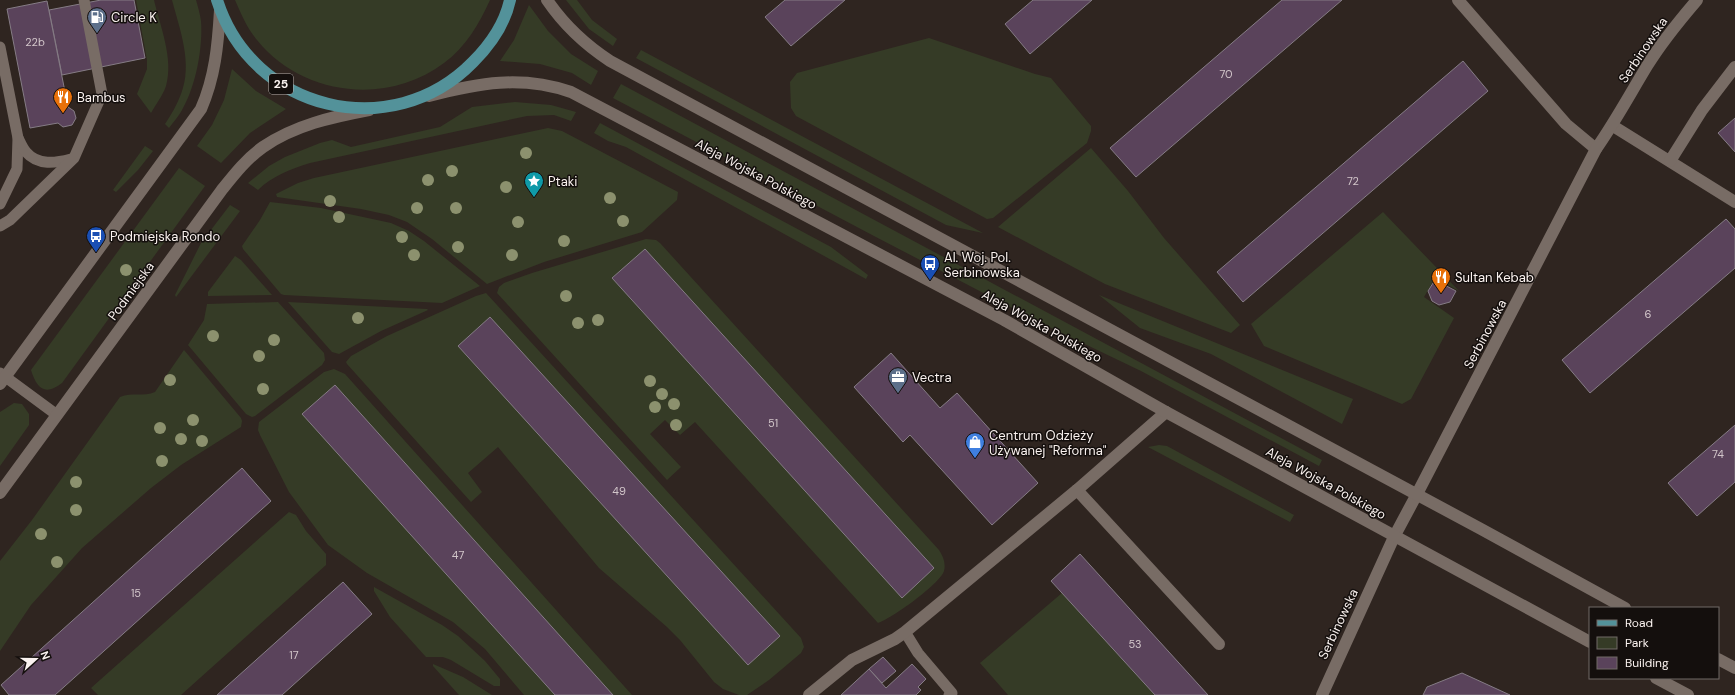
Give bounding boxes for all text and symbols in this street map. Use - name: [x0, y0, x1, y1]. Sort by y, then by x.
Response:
- fuel station icon: Circle K: [86, 6, 108, 34]
- place label: Circle K: [111, 9, 157, 26]
- street label: Serbinowska: [1615, 14, 1671, 86]
- house number: 22b: [25, 35, 45, 49]
- house number: 70: [1219, 67, 1233, 81]
- road number: 25: [269, 74, 293, 94]
- restaurant icon: Bambus: [52, 86, 74, 114]
- place label: Bambus: [77, 89, 126, 106]
- street label: Aleja Wojska Polskiego: [692, 135, 820, 213]
- place icon: Ptaki: [523, 170, 545, 198]
- place label: Ptaki: [548, 173, 577, 190]
- house number: 72: [1347, 174, 1359, 188]
- bus stop icon: Podmiejska Rondo: [85, 225, 107, 253]
- place label: Podmiejska Rondo: [110, 228, 220, 245]
- place label: Al. Woj. Pol. Serbinowska: [944, 249, 1020, 281]
- bus stop icon: Al. Woj. Pol. Serbinowska: [919, 253, 941, 281]
- street label: Podmiejska: [104, 258, 158, 324]
- restaurant icon: Sultan Kebab: [1430, 266, 1452, 294]
- place label: Sultan Kebab: [1455, 269, 1534, 286]
- street label: Aleja Wojska Polskiego: [979, 286, 1105, 366]
- street label: Serbinowska: [1460, 296, 1510, 372]
- house number: 6: [1645, 307, 1652, 321]
- office icon: Vectra: [887, 366, 909, 394]
- place label: Vectra: [912, 369, 951, 386]
- house number: 51: [768, 416, 778, 430]
- place label: Centrum Odzieży Używanej "Reforma": [989, 427, 1107, 459]
- shop icon: Centrum Odzieży Używanej "Reforma": [964, 431, 986, 459]
- street label: Aleja Wojska Polskiego: [1263, 443, 1389, 523]
- house number: 74: [1712, 447, 1724, 461]
- house number: 49: [612, 484, 626, 498]
- house number: 47: [452, 548, 464, 562]
- house number: 15: [131, 586, 141, 600]
- street label: Serbinowska: [1314, 586, 1362, 662]
- legend: [1589, 607, 1719, 679]
- text: Road: [1625, 615, 1653, 631]
- text: Park: [1625, 635, 1649, 651]
- house number: 53: [1128, 637, 1142, 651]
- north arrow: [16, 639, 56, 679]
- house number: 17: [289, 648, 299, 662]
- text: N: [37, 649, 53, 662]
- text: Building: [1625, 655, 1669, 671]

